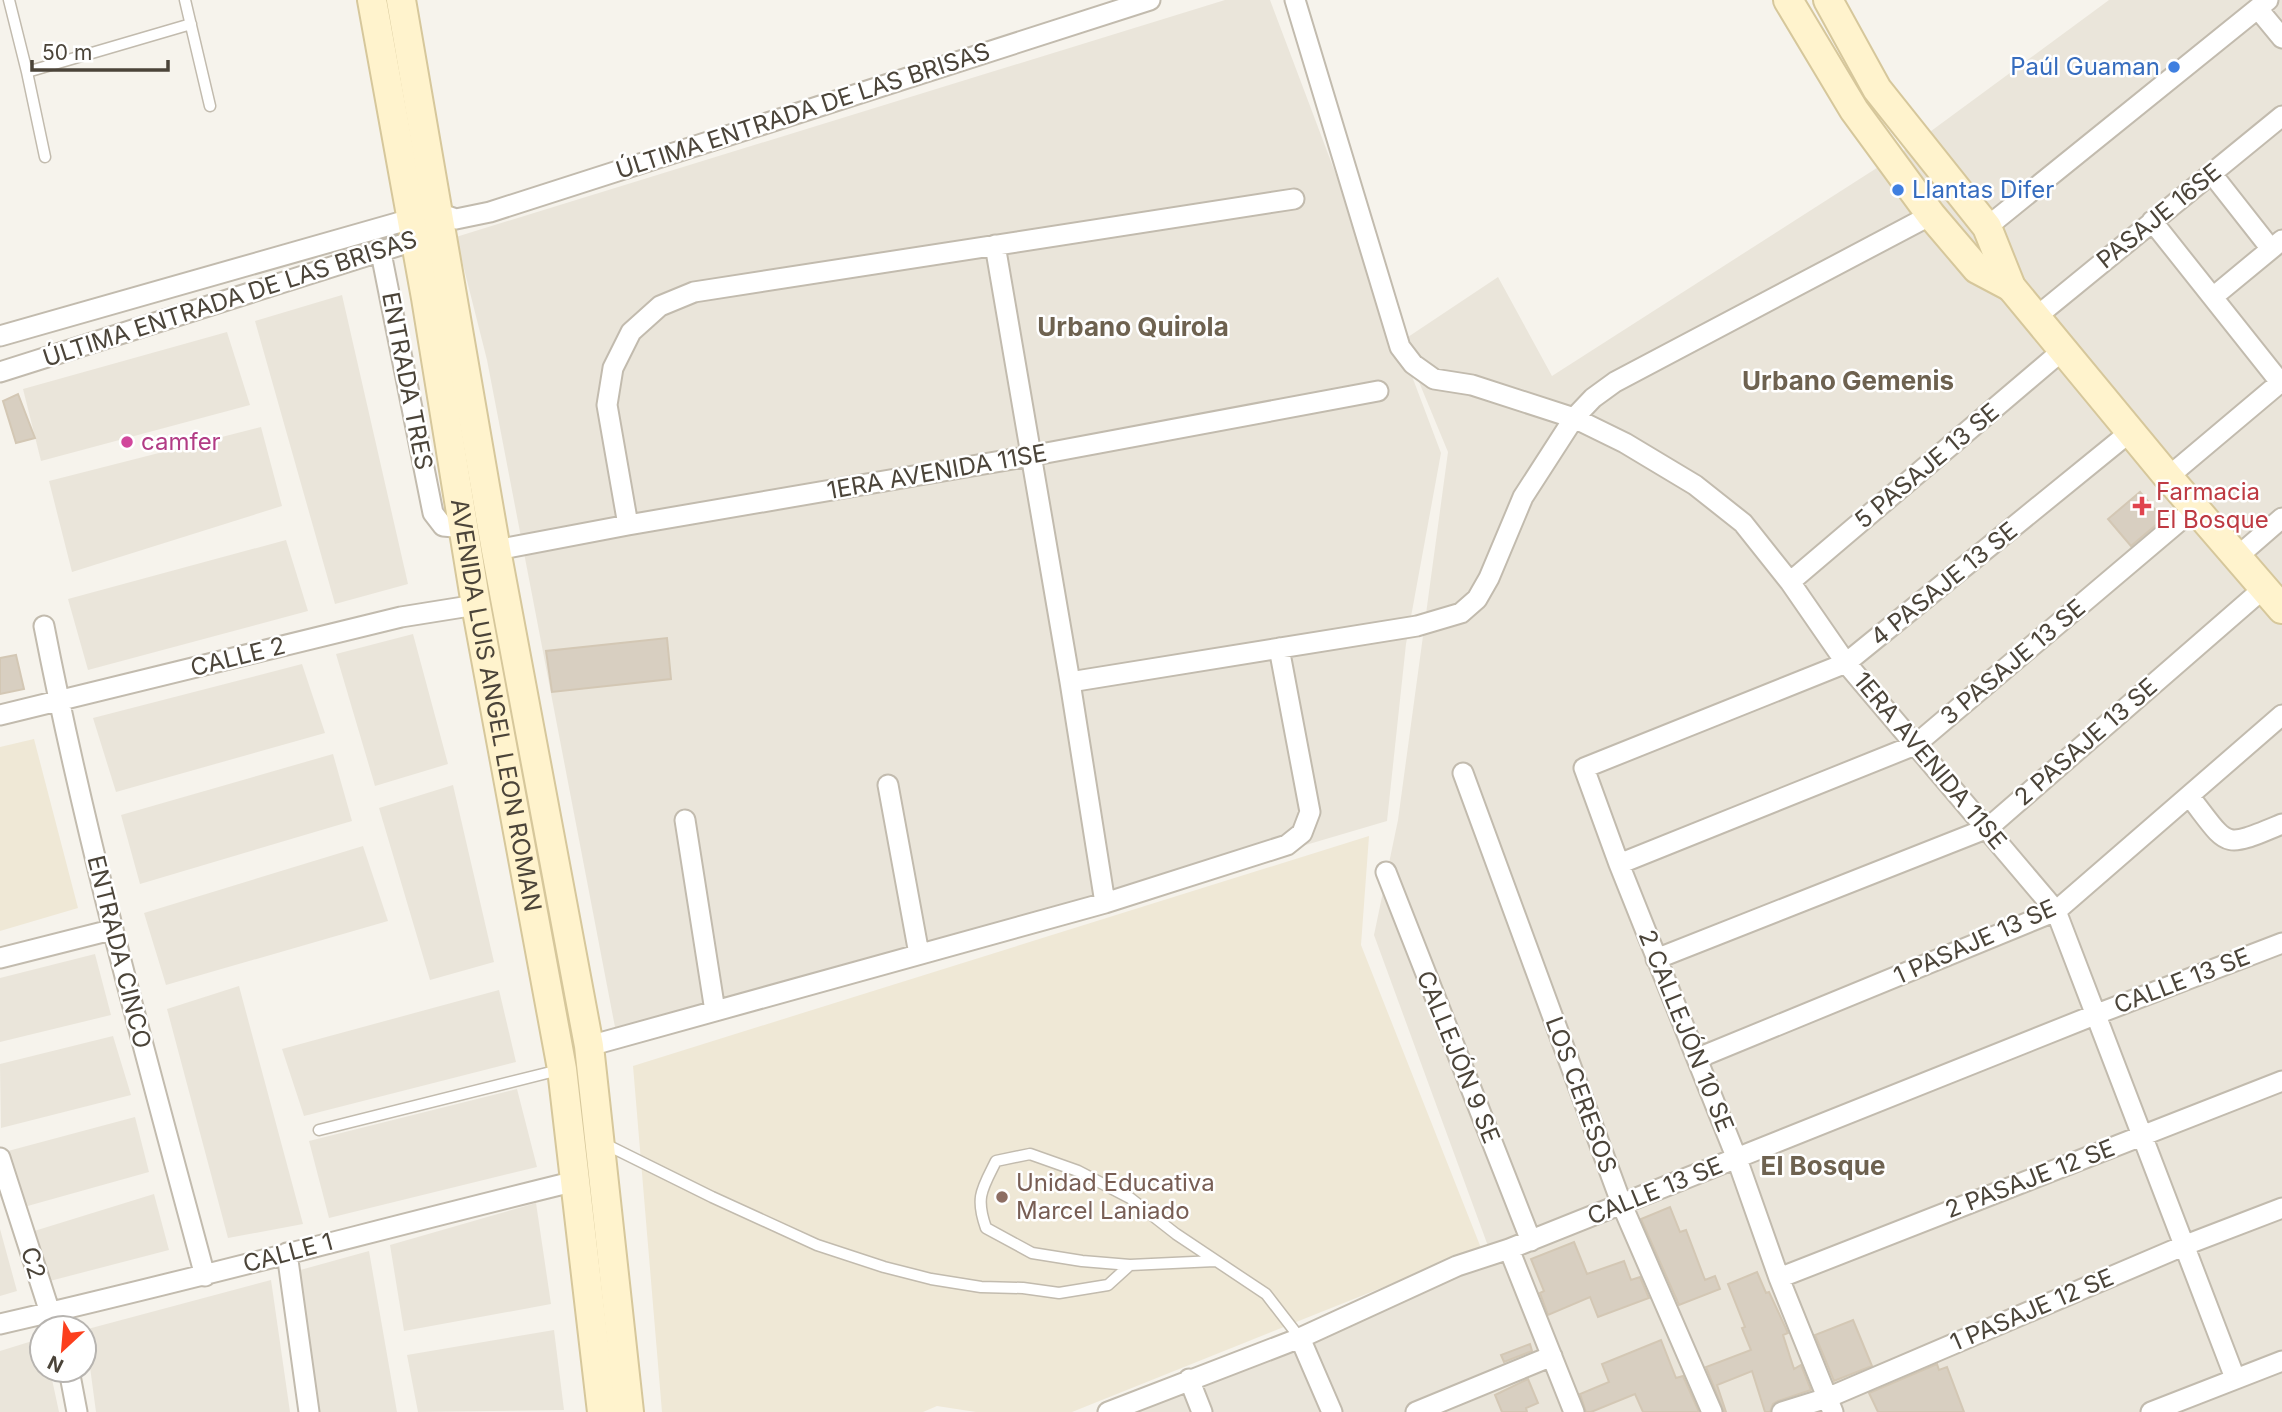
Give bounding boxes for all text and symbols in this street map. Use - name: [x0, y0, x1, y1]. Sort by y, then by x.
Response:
- scale bar: [32, 28, 168, 72]
- street label: ÚLTIMA ENTRADA DE LAS BRISAS: [612, 35, 994, 185]
- text: 50 m: [42, 40, 92, 65]
- place label: Paúl Guaman: [2010, 52, 2160, 81]
- marker: Paúl Guaman: [2166, 59, 2182, 75]
- street label: PASAJE 16SE: [2091, 157, 2227, 275]
- place label: Llantas Difer: [1912, 175, 2054, 204]
- marker: Llantas Difer: [1890, 182, 1906, 198]
- street label: ÚLTIMA ENTRADA DE LAS BRISAS: [39, 223, 421, 373]
- street label: ENTRADA TRES: [376, 290, 439, 472]
- district label: Urbano Quirola: [1037, 311, 1229, 342]
- district label: Urbano Gemenis: [1742, 365, 1954, 396]
- street label: 5 PASAJE 13 SE: [1849, 397, 2005, 534]
- place label: camfer: [141, 427, 221, 456]
- marker: camfer: [119, 434, 135, 450]
- street label: 1ERA AVENIDA 11SE: [825, 438, 1049, 505]
- place label: Farmacia El Bosque: [2156, 477, 2269, 534]
- street label: AVENIDA LUIS ANGEL LEON ROMAN: [445, 497, 548, 914]
- marker: Farmacia El Bosque: [2134, 498, 2150, 514]
- street label: 4 PASAJE 13 SE: [1864, 516, 2023, 652]
- street label: 3 PASAJE 13 SE: [1935, 593, 2091, 730]
- street label: CALLE 2: [188, 631, 288, 682]
- street label: 1ERA AVENIDA 11SE: [1848, 666, 2013, 855]
- street label: 2 PASAJE 13 SE: [2008, 672, 2163, 811]
- street label: ENTRADA CINCO: [81, 852, 157, 1051]
- street label: 1 PASAJE 13 SE: [1889, 893, 2060, 990]
- street label: 2 CALLEJÓN 10 SE: [1633, 926, 1740, 1136]
- street label: CALLE 13 SE: [2110, 941, 2254, 1020]
- street label: CALLEJÓN 9 SE: [1411, 966, 1506, 1147]
- street label: LOS CERESOS: [1540, 1013, 1623, 1177]
- street label: 2 PASAJE 12 SE: [1941, 1133, 2119, 1224]
- street label: CALLE 13 SE: [1583, 1150, 1727, 1231]
- district label: El Bosque: [1761, 1150, 1885, 1181]
- place label: Unidad Educativa Marcel Laniado: [1016, 1168, 1215, 1225]
- marker: Unidad Educativa Marcel Laniado: [994, 1189, 1010, 1205]
- street label: CALLE 1: [240, 1227, 336, 1278]
- street label: C2: [15, 1243, 52, 1282]
- street label: 1 PASAJE 12 SE: [1946, 1262, 2118, 1357]
- north arrow: [28, 1314, 98, 1384]
- text: N: [44, 1350, 67, 1377]

